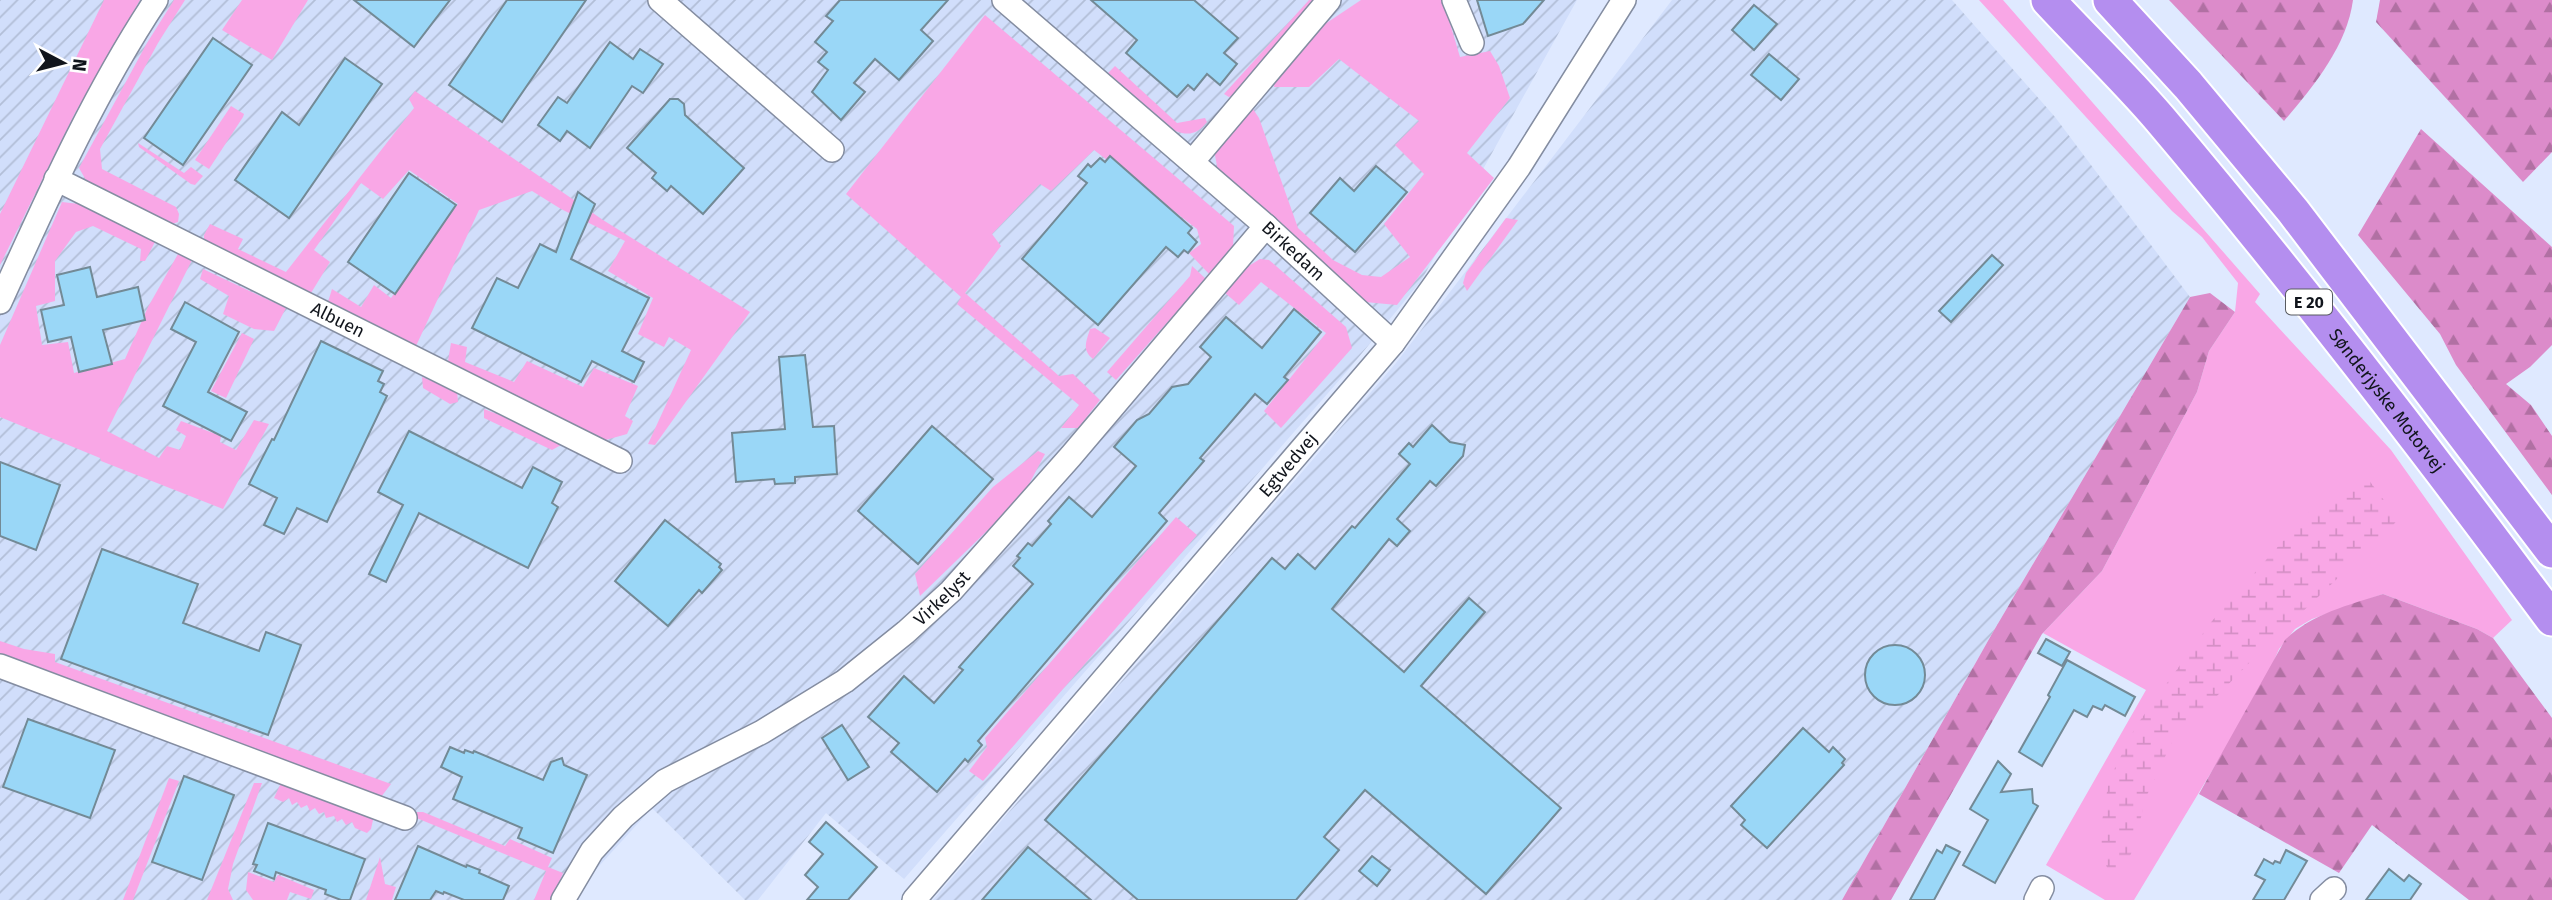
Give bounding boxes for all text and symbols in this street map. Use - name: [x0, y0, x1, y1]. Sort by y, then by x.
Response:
- north arrow: [28, 28, 98, 98]
- text: N: [67, 57, 92, 73]
- street label: Birkedam: [1257, 217, 1329, 286]
- road number: E 20: [2286, 290, 2332, 314]
- street label: Albuen: [307, 297, 368, 342]
- street label: Sønderjyske Motorvej: [2324, 324, 2449, 477]
- street label: Egtvedvej: [1254, 428, 1322, 502]
- street label: Virkelyst: [909, 566, 975, 630]

